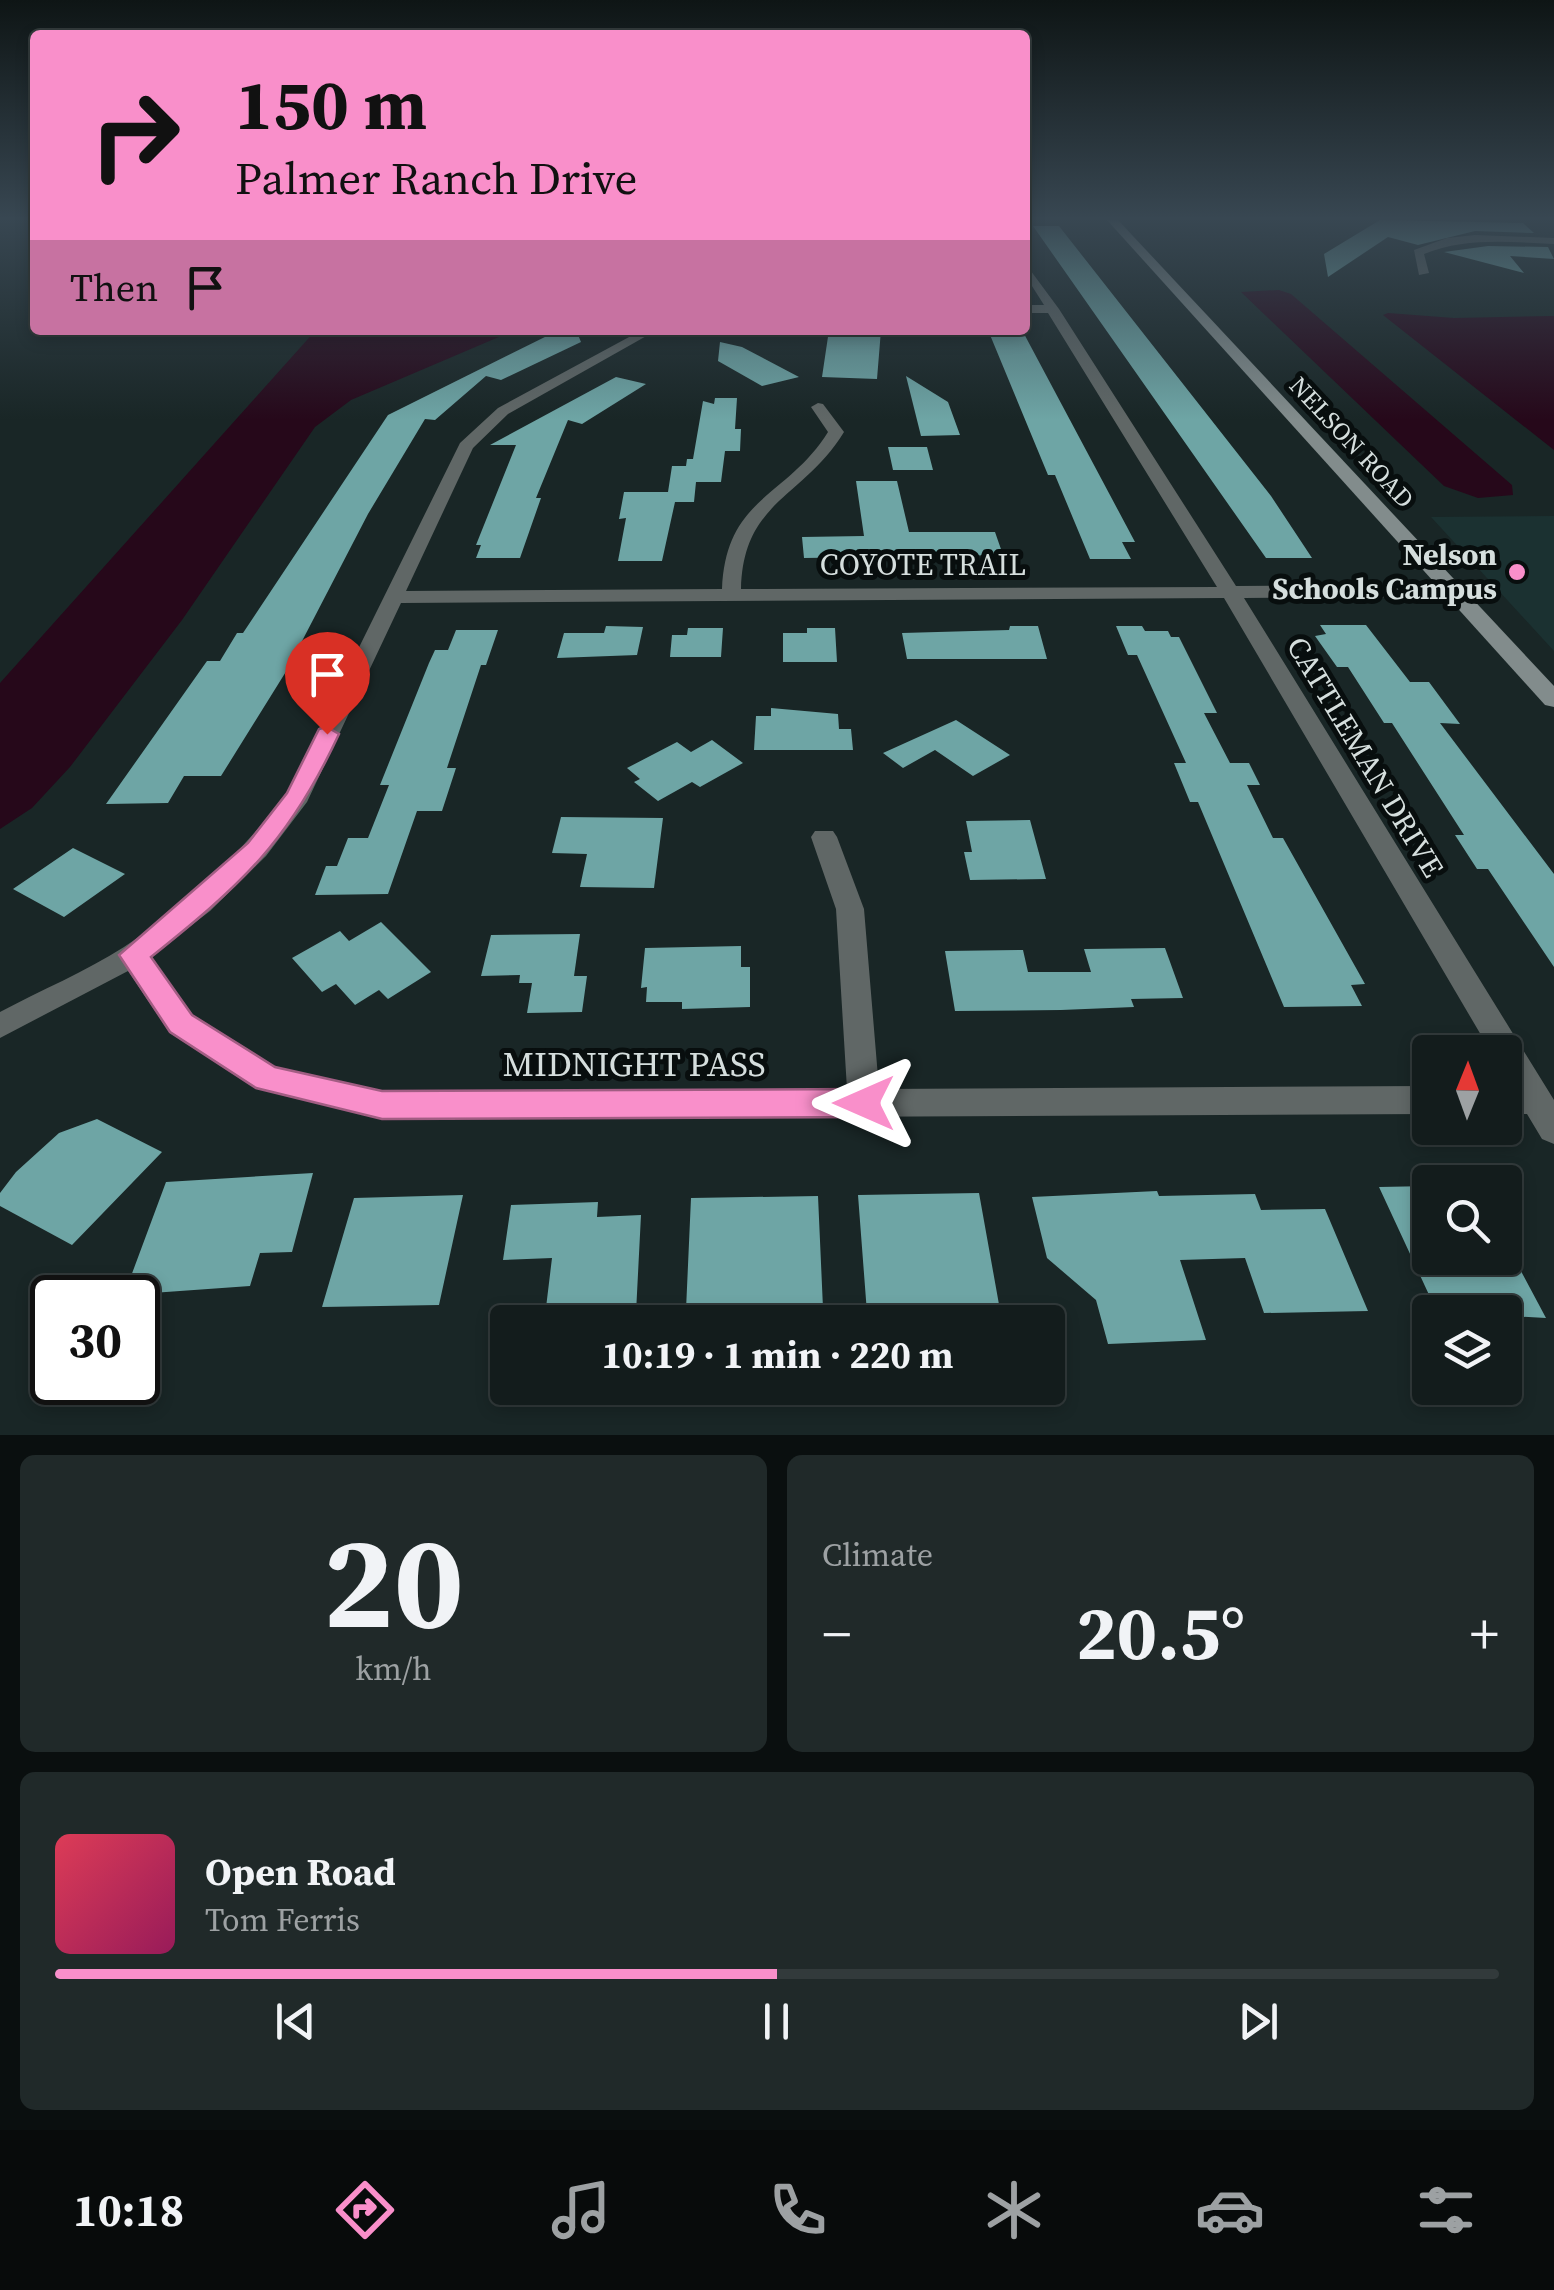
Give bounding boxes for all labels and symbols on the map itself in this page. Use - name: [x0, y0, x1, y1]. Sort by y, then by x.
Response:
- street label: NELSON ROAD: [1282, 369, 1422, 515]
- place label: Nelson Schools Campus: [1272, 534, 1497, 609]
- street label: COYOTE TRAIL: [820, 544, 1026, 585]
- marker: Nelson Schools Campus: [1506, 561, 1528, 583]
- street label: CATTLEMAN DRIVE: [1277, 629, 1454, 885]
- pin: [285, 632, 370, 735]
- north arrow: [1412, 1035, 1522, 1145]
- street label: MIDNIGHT PASS: [502, 1040, 766, 1088]
- position arrow: [812, 1051, 916, 1155]
- speed limit sign: 30: [30, 1275, 160, 1405]

